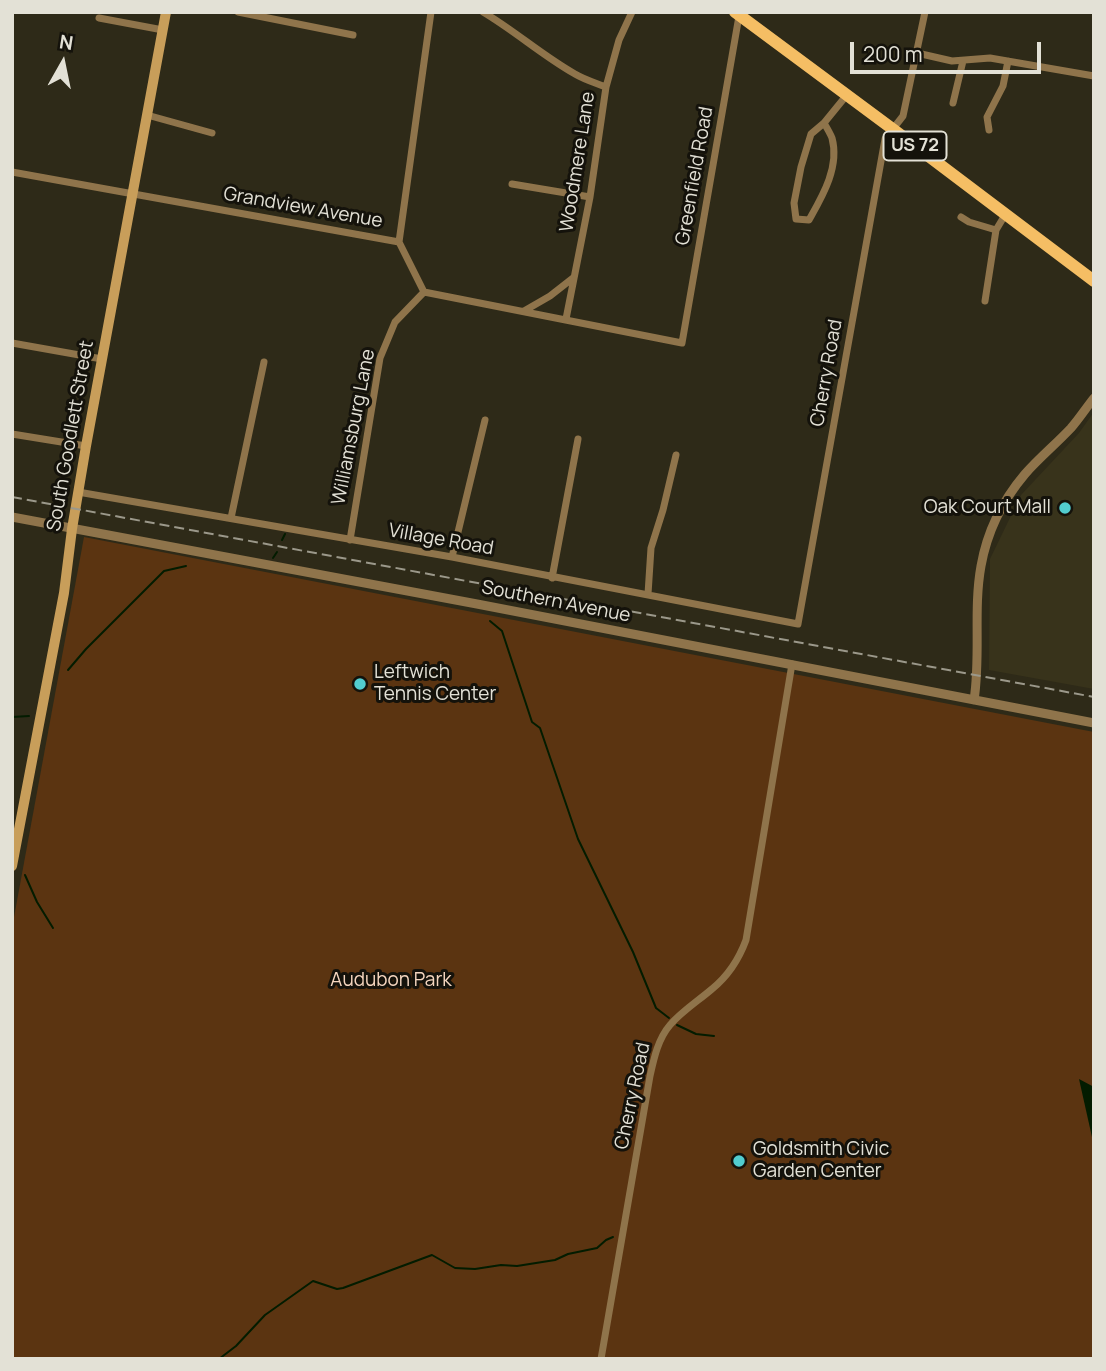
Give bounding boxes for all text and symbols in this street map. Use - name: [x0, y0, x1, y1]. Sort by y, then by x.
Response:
- north arrow: [28, 28, 98, 98]
- text: N: [58, 28, 75, 56]
- scale bar: [854, 28, 1045, 72]
- text: 200 m: [863, 40, 923, 68]
- street label: Woodmere Lane: [556, 90, 600, 234]
- street label: Greenfield Road: [672, 105, 718, 247]
- road number: US 72: [884, 132, 946, 160]
- street label: Grandview Avenue: [222, 183, 384, 233]
- street label: Cherry Road: [806, 318, 848, 428]
- street label: South Goodlett Street: [43, 339, 99, 533]
- street label: Williamsburg Lane: [328, 347, 380, 507]
- place label: Oak Court Mall: [924, 497, 1051, 519]
- marker: Oak Court Mall: [1057, 500, 1073, 516]
- street label: Village Road: [387, 520, 495, 560]
- street label: Southern Avenue: [480, 576, 632, 628]
- place label: Leftwich Tennis Center: [374, 662, 496, 706]
- marker: Leftwich Tennis Center: [352, 676, 368, 692]
- park label: Audubon Park: [330, 970, 452, 992]
- street label: Cherry Road: [611, 1041, 655, 1151]
- place label: Goldsmith Civic Garden Center: [753, 1139, 889, 1183]
- marker: Goldsmith Civic Garden Center: [731, 1153, 747, 1169]

